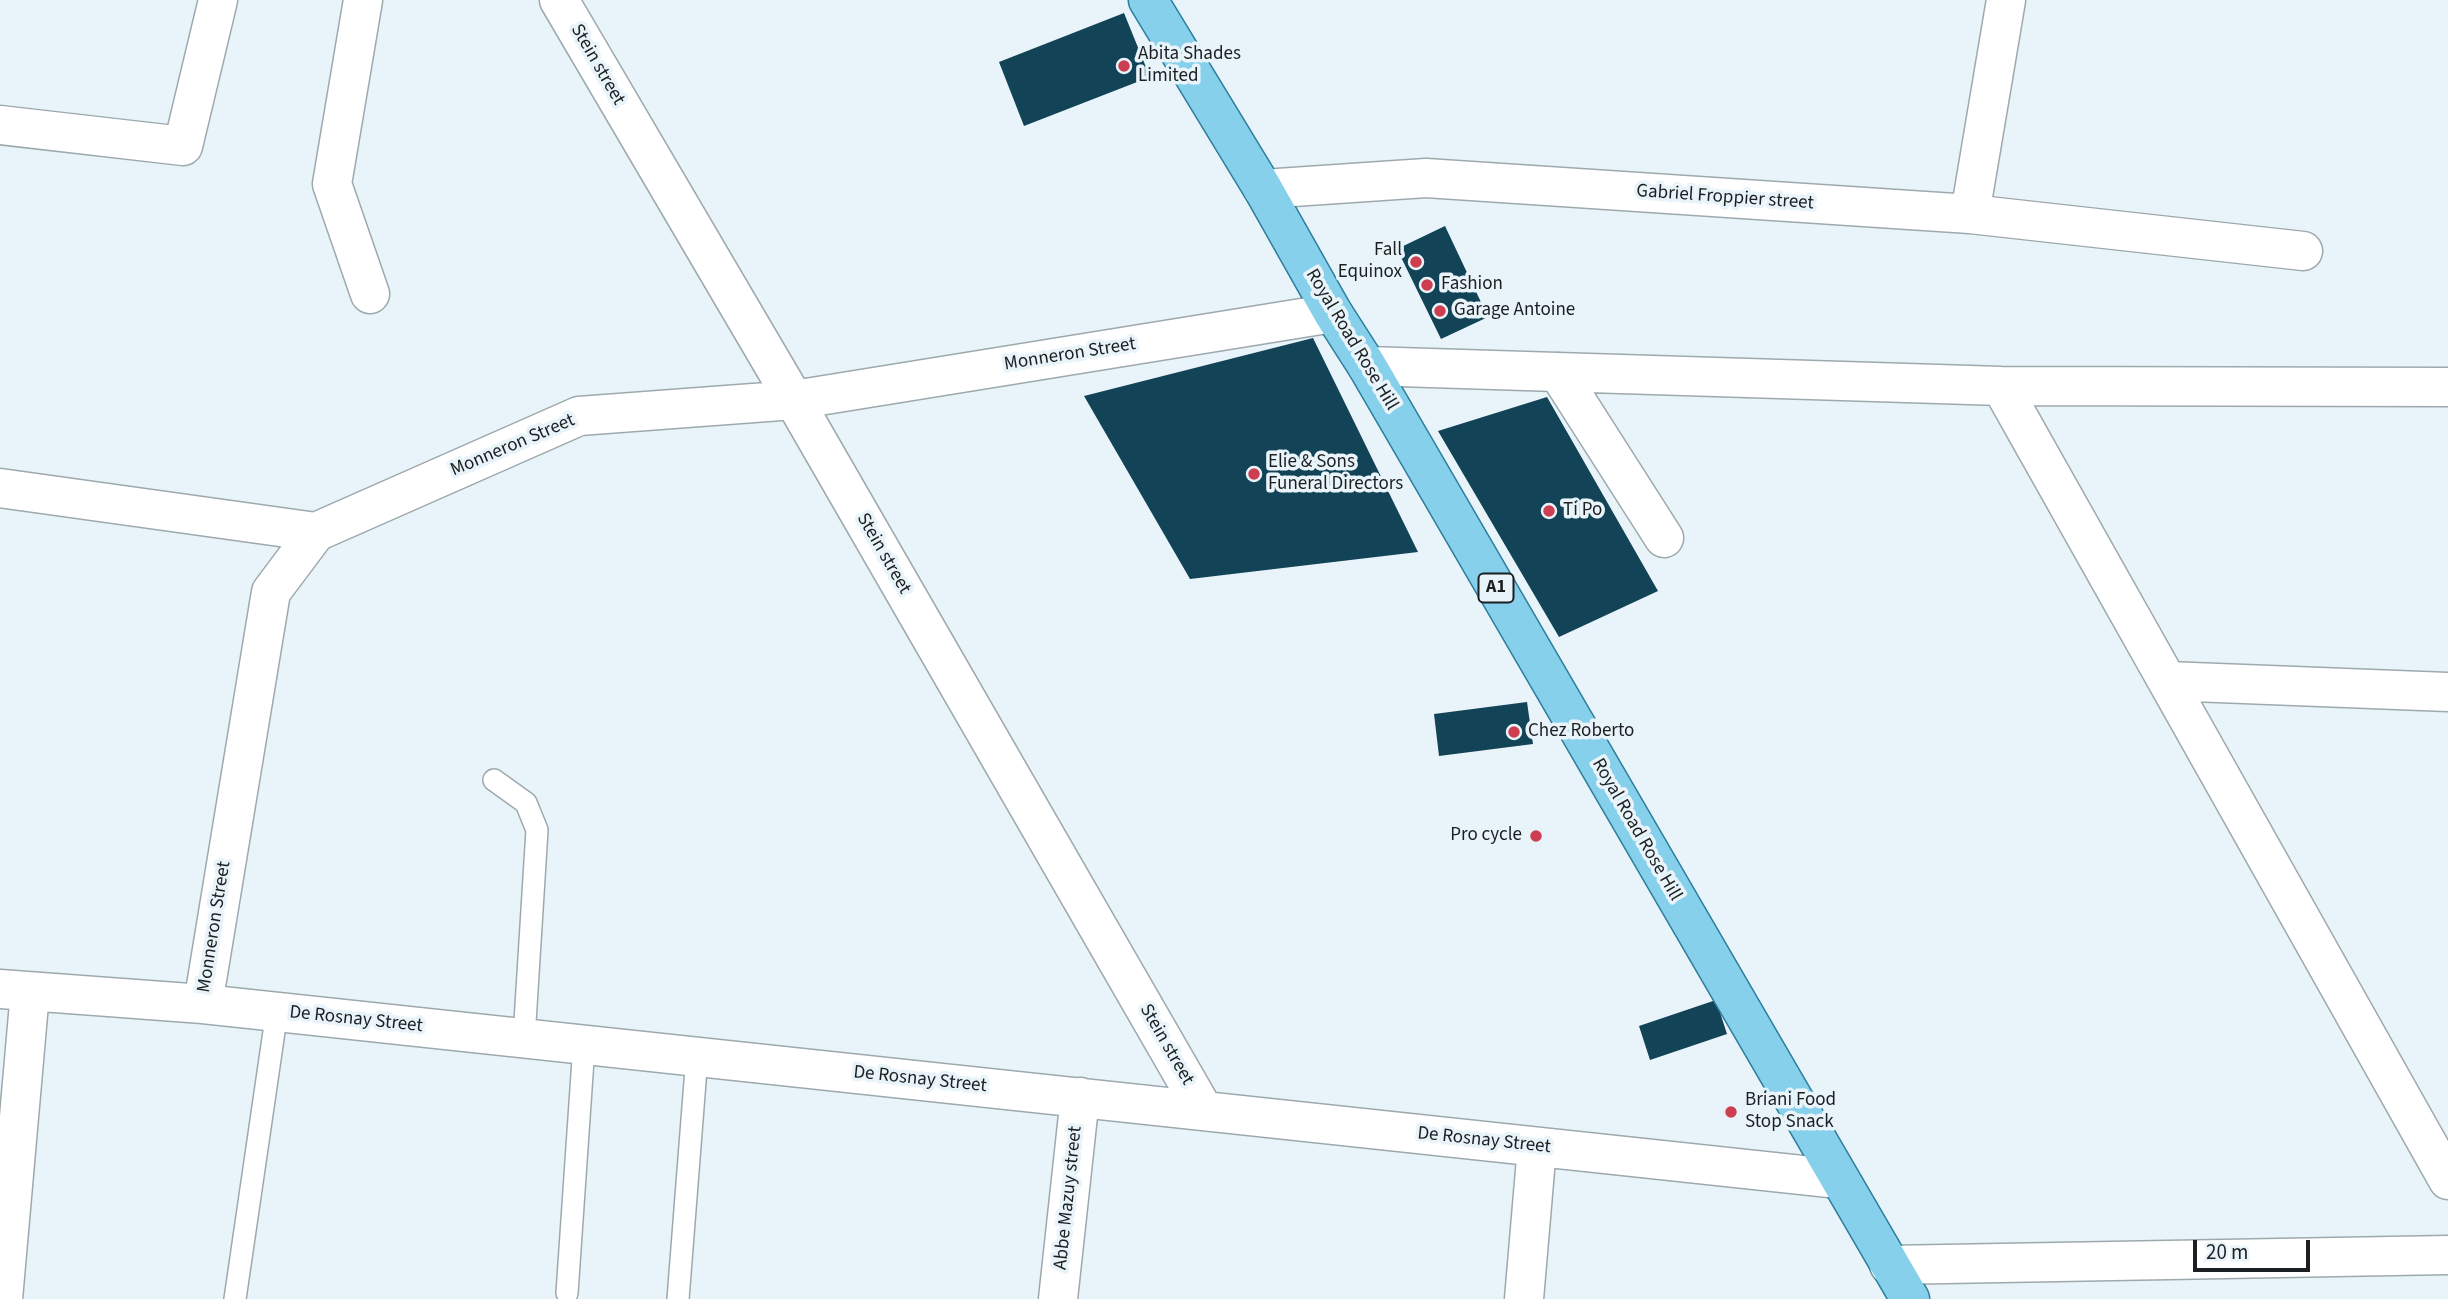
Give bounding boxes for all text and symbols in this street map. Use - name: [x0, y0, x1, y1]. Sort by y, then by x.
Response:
- street label: Stein street: [565, 20, 629, 110]
- place label: Abita Shades Limited: [1138, 44, 1241, 88]
- marker: Abita Shades Limited: [1116, 58, 1132, 74]
- street label: Gabriel Froppier street: [1635, 180, 1815, 216]
- place label: Fall Equinox: [1338, 240, 1402, 284]
- marker: Fall Equinox: [1408, 254, 1424, 270]
- street label: Royal Road Rose Hill: [1300, 265, 1402, 415]
- place label: Fashion: [1441, 274, 1503, 296]
- marker: Fashion: [1419, 277, 1435, 293]
- place label: Garage Antoine: [1454, 300, 1575, 322]
- marker: Garage Antoine: [1432, 303, 1448, 319]
- street label: Monneron Street: [1003, 333, 1137, 377]
- street label: Monneron Street: [447, 410, 579, 482]
- place label: Elie & Sons Funeral Directors: [1268, 452, 1403, 496]
- marker: Elie & Sons Funeral Directors: [1246, 466, 1262, 482]
- place label: Ti Po: [1563, 500, 1602, 522]
- marker: Ti Po: [1541, 503, 1557, 519]
- street label: Stein street: [851, 509, 915, 599]
- road number: A1: [1478, 574, 1514, 602]
- place label: Chez Roberto: [1528, 721, 1634, 743]
- marker: Chez Roberto: [1506, 724, 1522, 740]
- street label: Royal Road Rose Hill: [1586, 755, 1686, 905]
- place label: Pro cycle: [1450, 825, 1522, 847]
- marker: Pro cycle: [1528, 828, 1544, 844]
- street label: Monneron Street: [193, 860, 237, 994]
- street label: Stein street: [1134, 1000, 1198, 1090]
- street label: De Rosnay Street: [288, 1002, 424, 1038]
- street label: De Rosnay Street: [852, 1062, 988, 1098]
- place label: Briani Food Stop Snack: [1745, 1090, 1836, 1134]
- marker: Briani Food Stop Snack: [1723, 1104, 1739, 1120]
- street label: De Rosnay Street: [1416, 1123, 1552, 1159]
- street label: Abbe Mazuy street: [1050, 1125, 1088, 1271]
- scale bar: [2196, 1226, 2313, 1270]
- text: 20 m: [2206, 1237, 2248, 1267]

